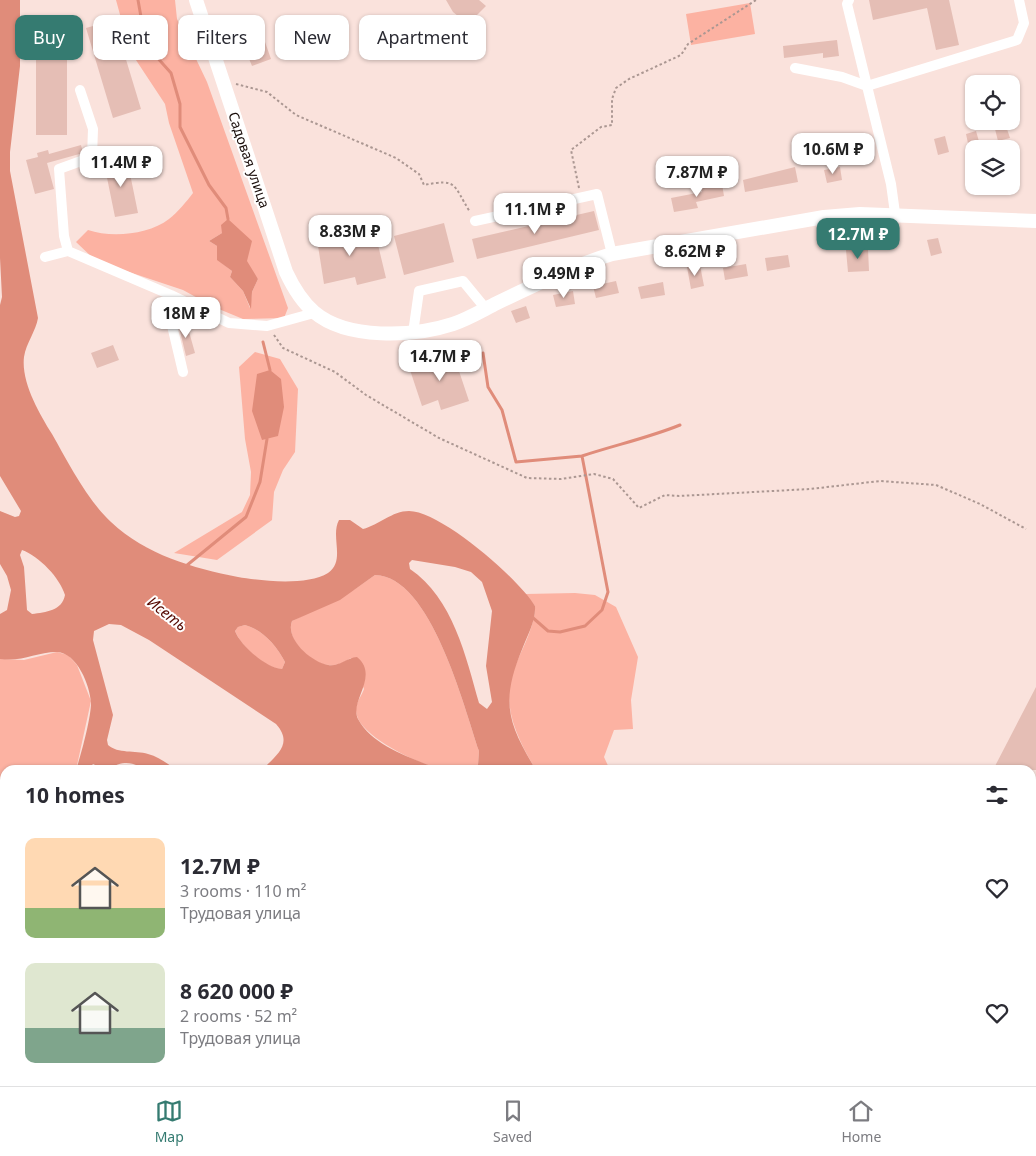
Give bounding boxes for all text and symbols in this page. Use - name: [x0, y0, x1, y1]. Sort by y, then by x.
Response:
- chip: Buy: [15, 15, 83, 60]
- chip: Rent: [93, 15, 168, 60]
- chip: Filters: [178, 15, 265, 60]
- chip: New: [275, 15, 349, 60]
- chip: Apartment: [359, 15, 486, 60]
- map controls: [965, 75, 1020, 195]
- button: locate: [965, 75, 1020, 130]
- street label: Садовая улица: [224, 109, 275, 211]
- pin: 10.6M ₽: [787, 132, 879, 175]
- text: 10.6M ₽: [803, 138, 863, 160]
- button: layers: [965, 140, 1020, 195]
- pin: 11.4M ₽: [75, 146, 167, 188]
- text: 11.4M ₽: [91, 151, 151, 173]
- pin: 7.87M ₽: [651, 156, 743, 198]
- text: 7.87M ₽: [667, 161, 727, 183]
- pin: 11.1M ₽: [489, 192, 581, 235]
- text: 11.1M ₽: [505, 198, 565, 220]
- pin: 8.83M ₽: [304, 214, 396, 257]
- pin: 12.7M ₽: [812, 218, 904, 260]
- text: 8.83M ₽: [320, 220, 380, 242]
- text: 12.7M ₽: [828, 223, 888, 245]
- pin: 8.62M ₽: [649, 234, 741, 277]
- text: 8.62M ₽: [665, 240, 725, 262]
- pin: 9.49M ₽: [518, 256, 610, 299]
- text: 9.49M ₽: [534, 262, 594, 284]
- pin: 18M ₽: [151, 296, 221, 339]
- text: 18M ₽: [162, 302, 210, 324]
- pin: 14.7M ₽: [394, 340, 486, 382]
- text: 14.7M ₽: [410, 345, 470, 367]
- water label: Исеть: [144, 591, 192, 635]
- text: 10 homes: [25, 781, 125, 809]
- icon: filters: [983, 781, 1011, 809]
- text: 12.7M ₽: [180, 852, 260, 880]
- icon: home: [65, 858, 125, 918]
- icon: heart: [983, 874, 1011, 902]
- text: 3 rooms · 110 m²: [180, 880, 306, 902]
- text: Трудовая улица: [180, 902, 301, 924]
- text: 8 620 000 ₽: [180, 977, 293, 1005]
- icon: home: [65, 983, 125, 1043]
- icon: heart: [983, 999, 1011, 1027]
- text: 2 rooms · 52 m²: [180, 1005, 297, 1027]
- text: Трудовая улица: [180, 1027, 301, 1049]
- tab: Map: [155, 1097, 184, 1146]
- tab: Saved: [493, 1097, 532, 1146]
- tab: Home: [842, 1097, 881, 1146]

